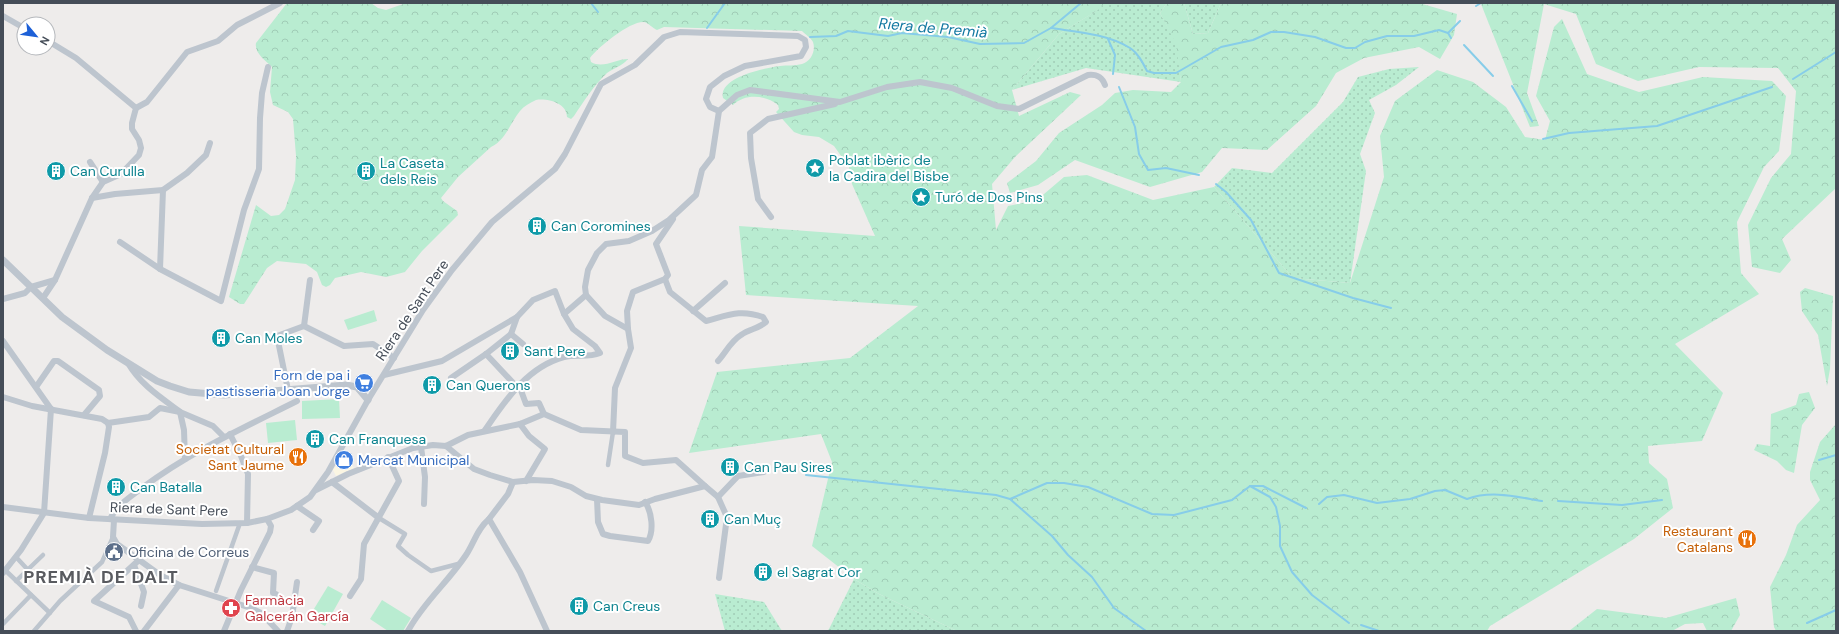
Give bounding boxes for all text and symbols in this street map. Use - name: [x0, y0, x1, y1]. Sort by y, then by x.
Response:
- water label: Riera de Premià: [878, 13, 988, 43]
- north arrow: [16, 16, 56, 56]
- text: N: [37, 34, 53, 48]
- place label: Poblat ibèric de la Cadira del Bisbe: [829, 151, 949, 185]
- place label: La Caseta dels Reis: [380, 154, 444, 188]
- place icon: Poblat ibèric de la Cadira del Bisbe: [804, 157, 826, 179]
- building icon: Can Curulla: [45, 160, 67, 182]
- building icon: La Caseta dels Reis: [355, 160, 377, 182]
- place label: Can Curulla: [70, 162, 145, 180]
- place icon: Turó de Dos Pins: [910, 186, 932, 208]
- place label: Turó de Dos Pins: [935, 188, 1043, 206]
- building icon: Can Coromines: [526, 215, 548, 237]
- place label: Can Coromines: [551, 217, 651, 235]
- street label: Riera de Sant Pere: [372, 256, 453, 364]
- building icon: Can Moles: [210, 327, 232, 349]
- place label: Can Moles: [235, 329, 303, 347]
- building icon: Sant Pere: [499, 340, 521, 362]
- place label: Sant Pere: [524, 342, 586, 360]
- place label: Forn de pa i pastisseria Joan Jorge: [206, 366, 350, 400]
- supermarket icon: Forn de pa i pastisseria Joan Jorge: [353, 372, 375, 394]
- building icon: Can Querons: [421, 374, 443, 396]
- place label: Can Querons: [446, 376, 531, 394]
- building icon: Can Franquesa: [304, 428, 326, 450]
- place label: Can Franquesa: [329, 430, 426, 448]
- place label: Societat Cultural Sant Jaume: [176, 440, 284, 474]
- restaurant icon: Societat Cultural Sant Jaume: [287, 446, 309, 468]
- shop icon: Mercat Municipal: [333, 449, 355, 471]
- place label: Mercat Municipal: [358, 451, 469, 469]
- building icon: Can Pau Sires: [719, 456, 741, 478]
- place label: Can Pau Sires: [744, 458, 832, 476]
- building icon: Can Batalla: [105, 476, 127, 498]
- place label: Can Batalla: [130, 478, 202, 496]
- street label: Riera de Sant Pere: [110, 498, 228, 520]
- building icon: Can Muç: [699, 508, 721, 530]
- place label: Can Muç: [724, 510, 781, 528]
- place label: Restaurant Catalans: [1663, 522, 1733, 556]
- restaurant icon: Restaurant Catalans: [1736, 528, 1758, 550]
- public building icon: Oficina de Correus: [103, 541, 125, 563]
- place label: Oficina de Correus: [128, 543, 249, 561]
- building icon: el Sagrat Cor: [752, 561, 774, 583]
- place label: el Sagrat Cor: [777, 563, 861, 581]
- district label: PREMIÀ DE DALT: [23, 565, 179, 589]
- place label: Farmàcia Galcerán García: [245, 591, 349, 625]
- building icon: Can Creus: [568, 595, 590, 617]
- pharmacy icon: Farmàcia Galcerán García: [220, 597, 242, 619]
- place label: Can Creus: [593, 597, 660, 615]

